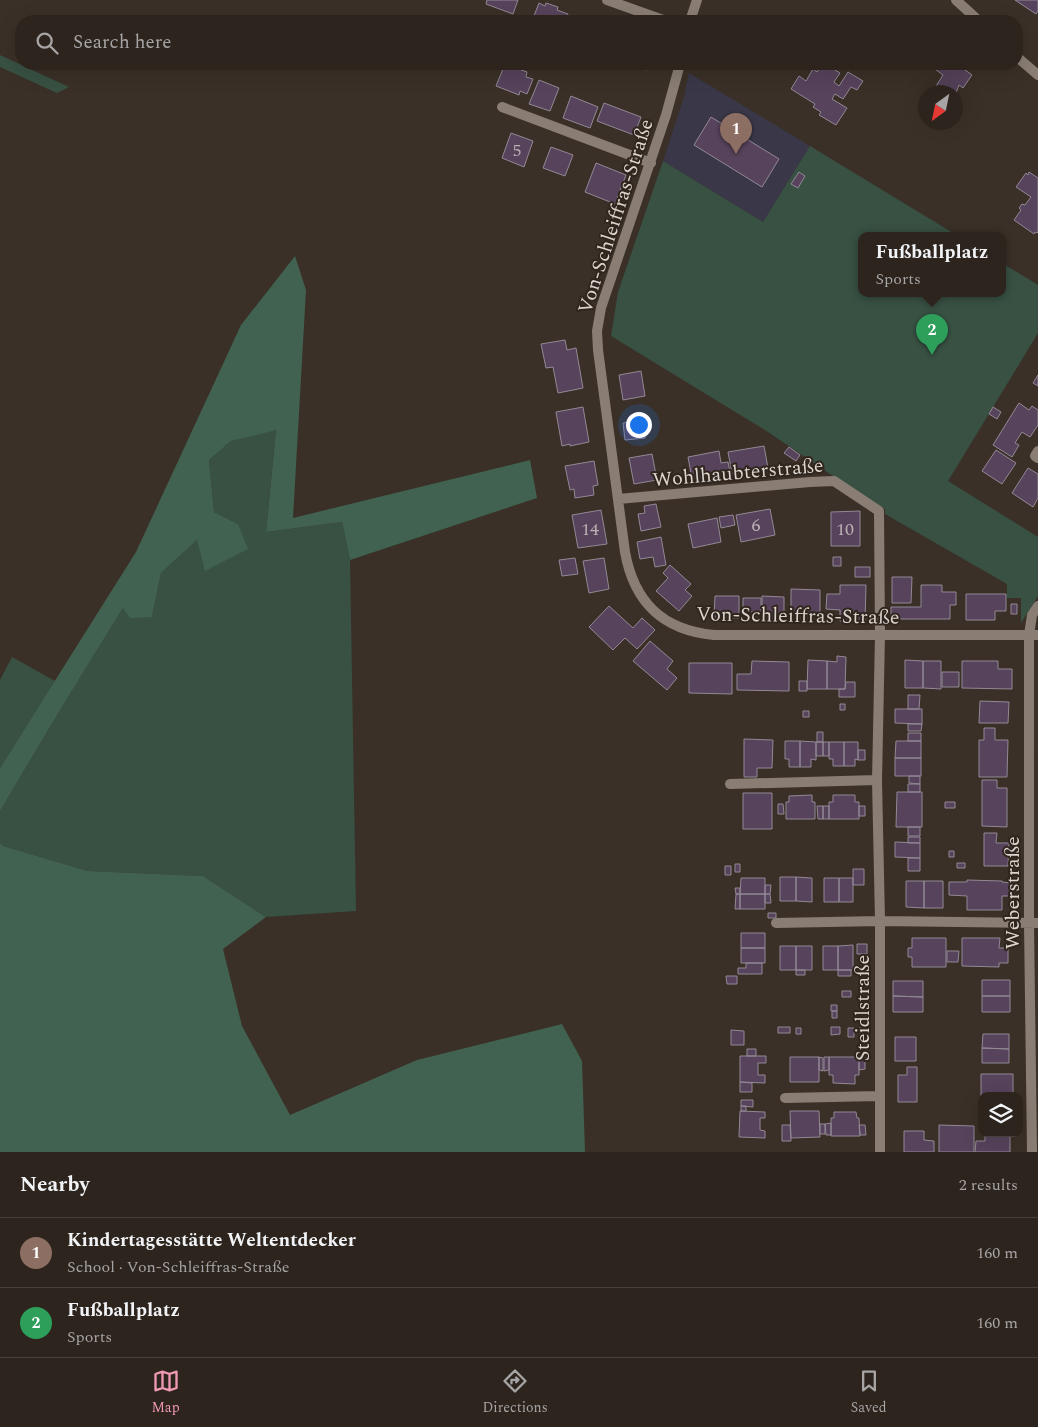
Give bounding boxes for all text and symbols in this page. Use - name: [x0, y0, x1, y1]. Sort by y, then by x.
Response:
- search box: [15, 15, 1023, 70]
- text: Search here: [73, 28, 172, 57]
- icon: search: [33, 29, 61, 57]
- north arrow: [918, 85, 963, 130]
- pin: 1: [720, 113, 752, 154]
- street label: Von-Schleiffras-Straße: [570, 115, 662, 318]
- house number: 5: [513, 137, 522, 164]
- popup: [858, 232, 1006, 297]
- text: Fußballplatz: [876, 238, 988, 267]
- text: Sports: [876, 267, 921, 291]
- pin: 2: [916, 314, 948, 355]
- your location: [626, 412, 652, 438]
- street label: Wohlhaubterstraße: [651, 451, 825, 495]
- house number: 6: [752, 512, 761, 539]
- house number: 14: [581, 516, 599, 543]
- house number: 10: [836, 516, 854, 543]
- street label: Von-Schleiffras-Straße: [696, 599, 900, 633]
- street label: Weberstraße: [998, 836, 1028, 950]
- street label: Steidlstraße: [848, 955, 878, 1061]
- map controls: [978, 1092, 1023, 1137]
- button: layers: [978, 1092, 1023, 1137]
- text: Nearby: [20, 1169, 90, 1201]
- text: 2 results: [959, 1173, 1018, 1197]
- text: Kindertagesstätte Weltentdecker: [67, 1226, 356, 1255]
- text: 1: [32, 1241, 40, 1265]
- text: 160 m: [976, 1241, 1018, 1265]
- text: School · Von-Schleiffras-Straße: [67, 1255, 290, 1279]
- text: Fußballplatz: [67, 1296, 180, 1325]
- text: 2: [32, 1311, 40, 1335]
- text: 160 m: [976, 1311, 1018, 1335]
- text: Sports: [67, 1325, 112, 1349]
- tab: Map: [151, 1367, 180, 1418]
- tab: Directions: [482, 1367, 548, 1418]
- tab: Saved: [851, 1367, 887, 1418]

